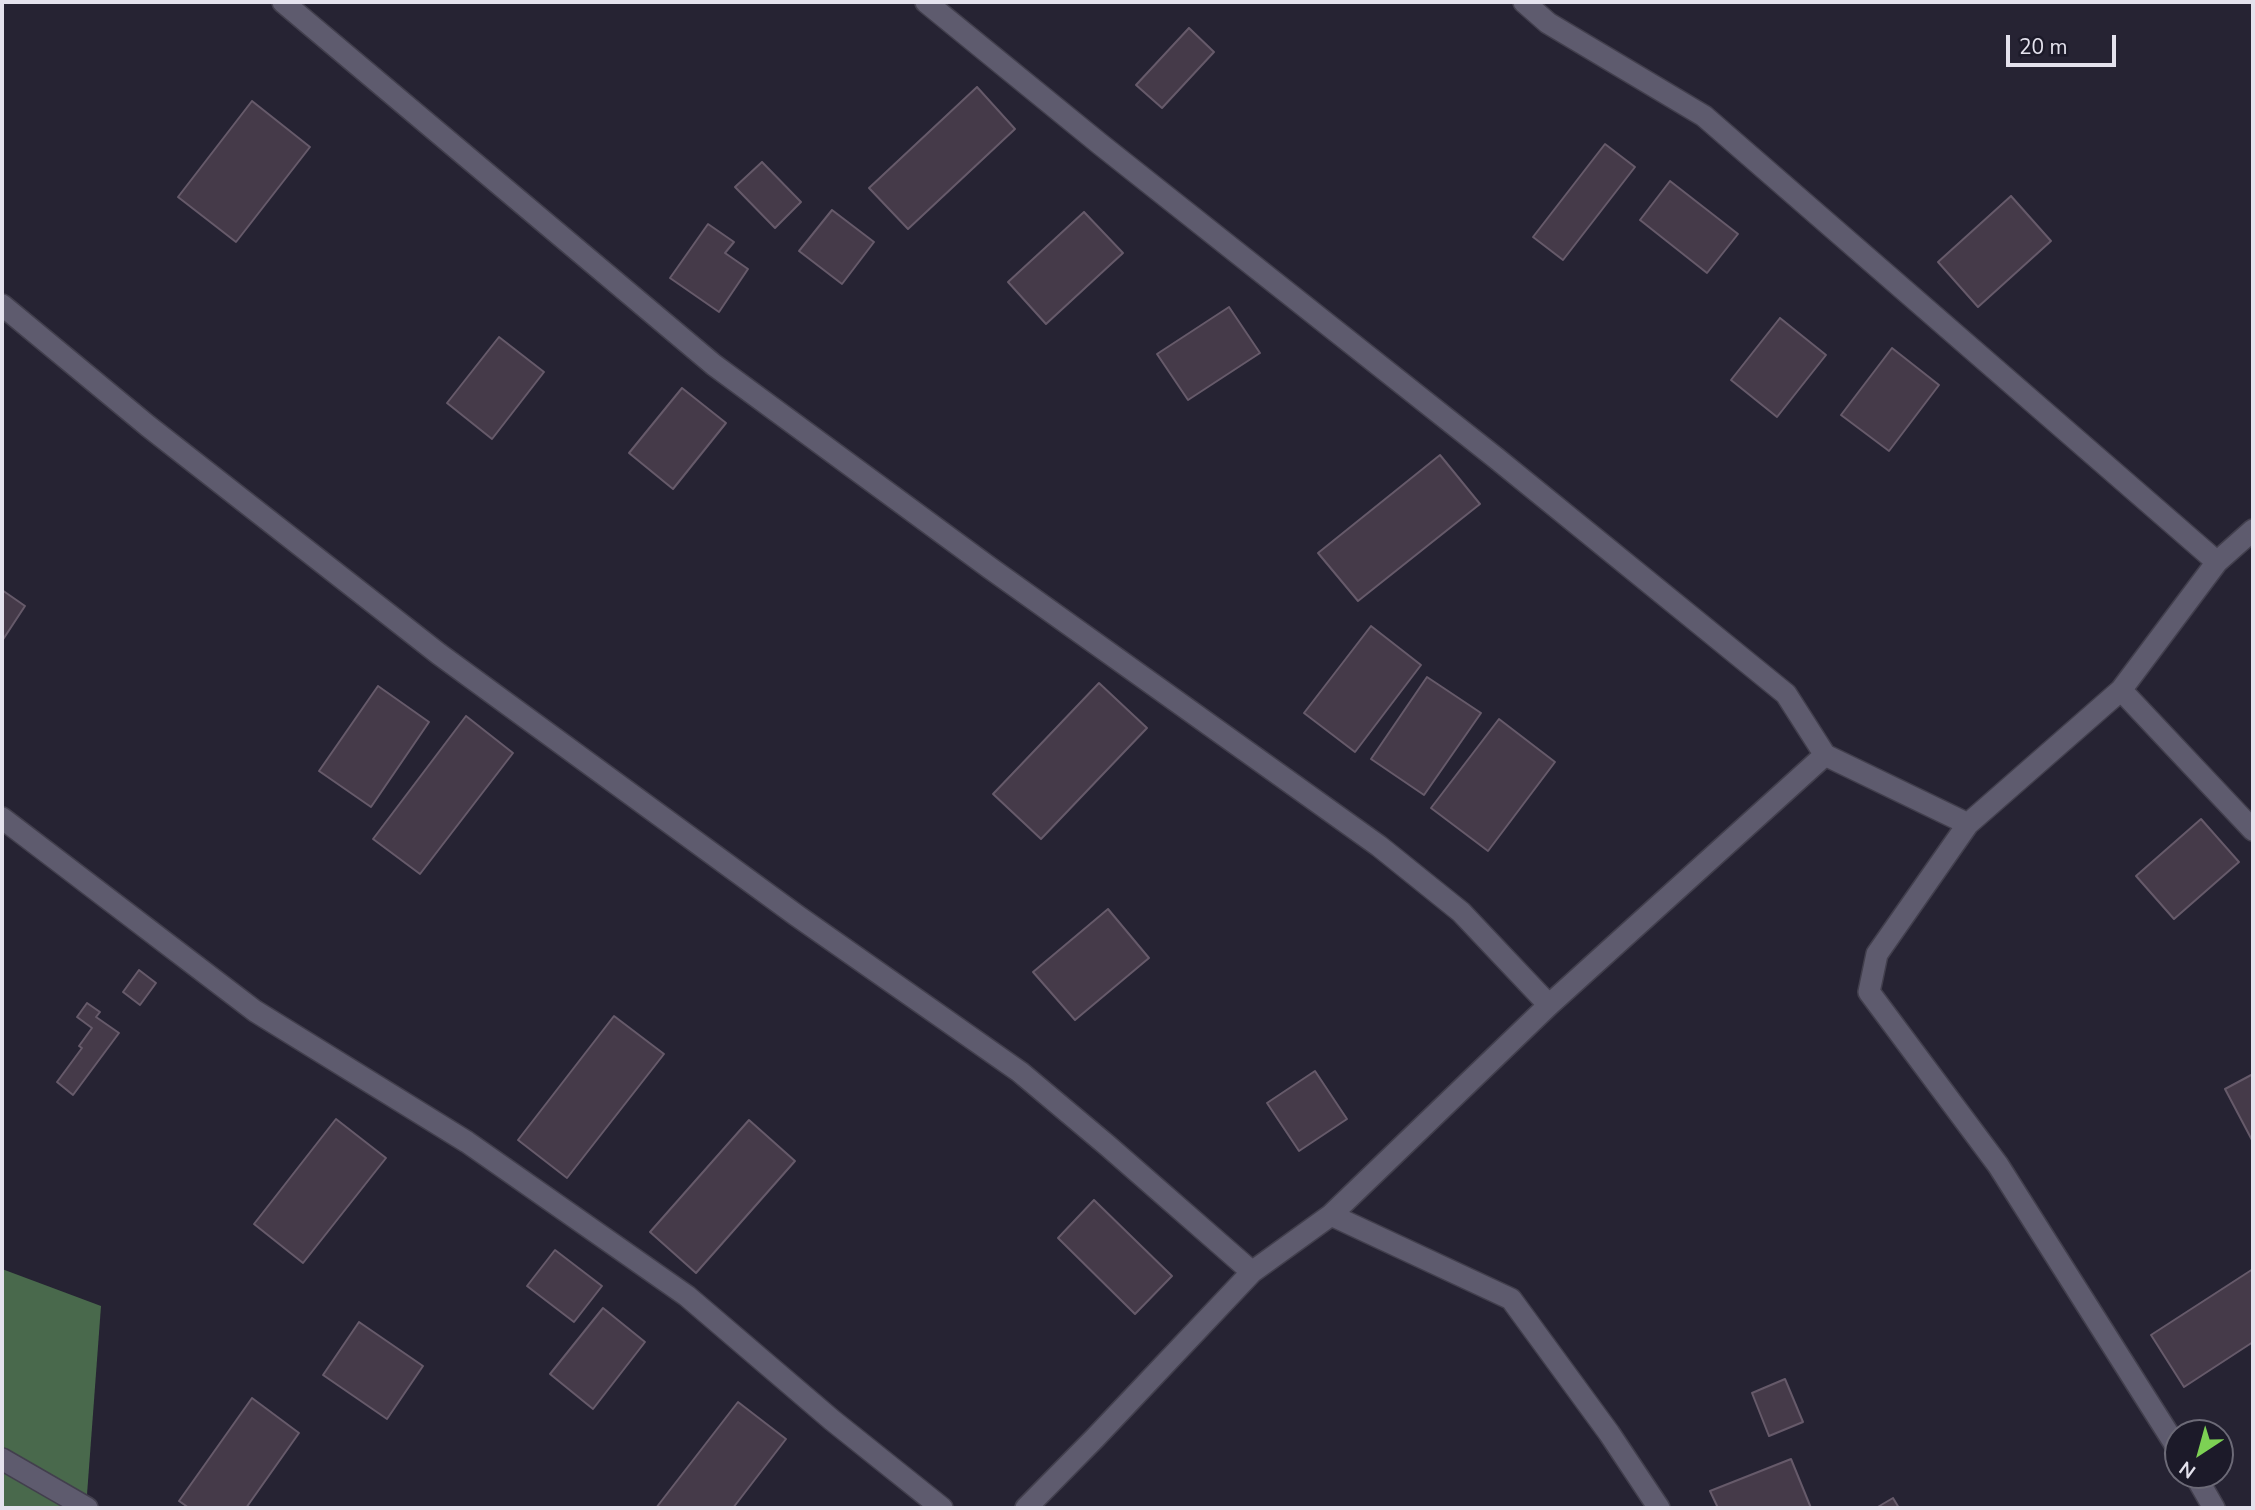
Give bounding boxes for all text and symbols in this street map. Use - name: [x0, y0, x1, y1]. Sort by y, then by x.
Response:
- scale bar: [2010, 21, 2120, 65]
- text: 20 m: [2019, 33, 2068, 61]
- north arrow: [2164, 1419, 2234, 1489]
- text: N: [2174, 1455, 2201, 1484]

